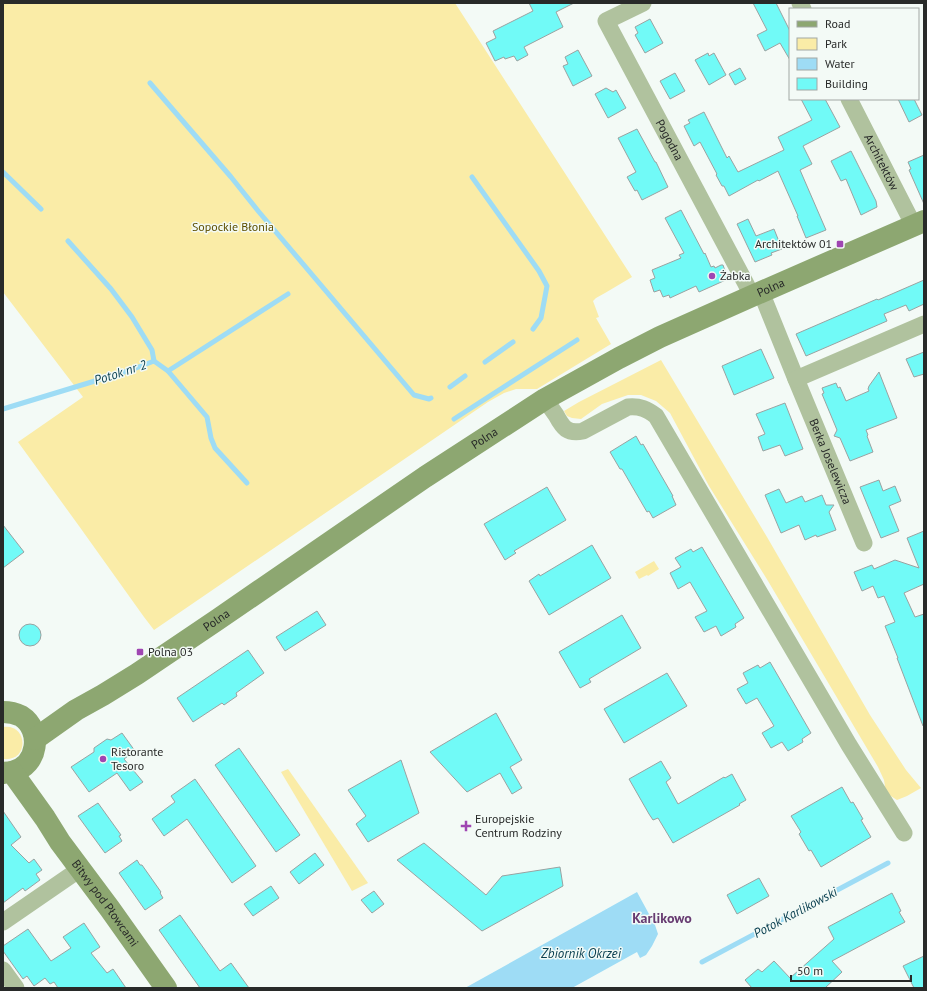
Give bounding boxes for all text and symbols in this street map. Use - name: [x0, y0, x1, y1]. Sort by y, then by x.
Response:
- legend: [789, 8, 919, 100]
- text: Road: [825, 16, 850, 31]
- text: Park: [825, 36, 847, 51]
- text: Water: [825, 56, 855, 71]
- text: Building: [825, 76, 868, 91]
- street label: Pogodna: [653, 117, 687, 163]
- street label: Architektów: [861, 131, 902, 193]
- park label: Sopockie Błonia: [192, 219, 274, 234]
- place label: Architektów 01: [755, 236, 832, 251]
- marker: Architektów 01: [835, 239, 845, 249]
- place label: Żabka: [720, 268, 750, 283]
- marker: Żabka: [707, 271, 717, 281]
- street label: Polna: [754, 275, 787, 300]
- water label: Potok nr 2: [92, 356, 149, 389]
- street label: Berka Joselewicza: [806, 416, 855, 506]
- street label: Polna: [468, 424, 500, 452]
- street label: Polna: [200, 606, 232, 634]
- place label: Polna 03: [148, 644, 193, 659]
- marker: Polna 03: [135, 647, 145, 657]
- place label: Ristorante Tesoro: [111, 744, 163, 773]
- marker: Ristorante Tesoro: [98, 754, 108, 764]
- place label: Europejskie Centrum Rodziny: [475, 811, 562, 840]
- marker: Europejskie Centrum Rodziny: [460, 820, 472, 832]
- street label: Bitwy pod Płowcami: [69, 857, 142, 949]
- water label: Potok Karlikowski: [750, 883, 841, 942]
- district label: Karlikowo: [632, 909, 692, 927]
- water label: Zbiornik Okrzei: [540, 945, 622, 962]
- scale bar: [791, 957, 911, 983]
- text: 50 m: [797, 963, 823, 978]

